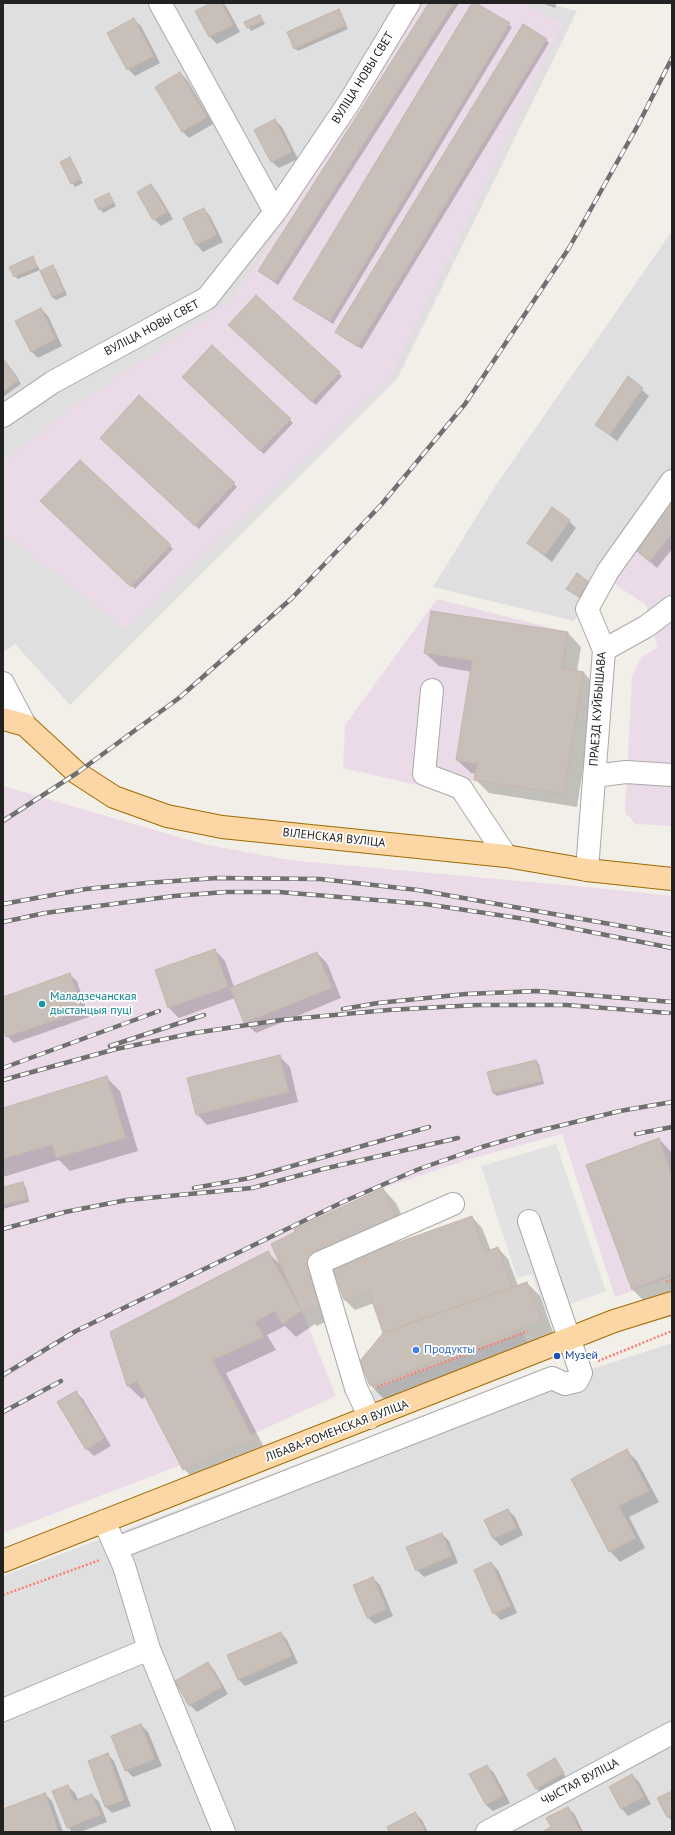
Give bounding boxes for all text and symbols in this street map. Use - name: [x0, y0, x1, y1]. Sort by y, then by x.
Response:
- street label: ВУЛІЦА НОВЫ СВЕТ: [329, 29, 397, 127]
- street label: ВУЛІЦА НОВЫ СВЕТ: [102, 297, 202, 359]
- street label: ПРАЕЗД КУЙБЫШАВА: [587, 651, 609, 767]
- street label: ВІЛЕНСКАЯ ВУЛІЦА: [282, 825, 386, 851]
- place label: Маладзечанская дыстанцыя пуці: [50, 990, 136, 1018]
- marker: Маладзечанская дыстанцыя пуці: [37, 999, 47, 1009]
- place label: Продукты: [424, 1343, 475, 1357]
- marker: Продукты: [411, 1345, 421, 1355]
- place label: Музей: [565, 1349, 598, 1363]
- marker: Музей: [552, 1351, 562, 1361]
- street label: ЛІБАВА-РОМЕНСКАЯ ВУЛІЦА: [264, 1397, 410, 1465]
- street label: ЧЫСТАЯ ВУЛІЦА: [539, 1756, 621, 1808]

